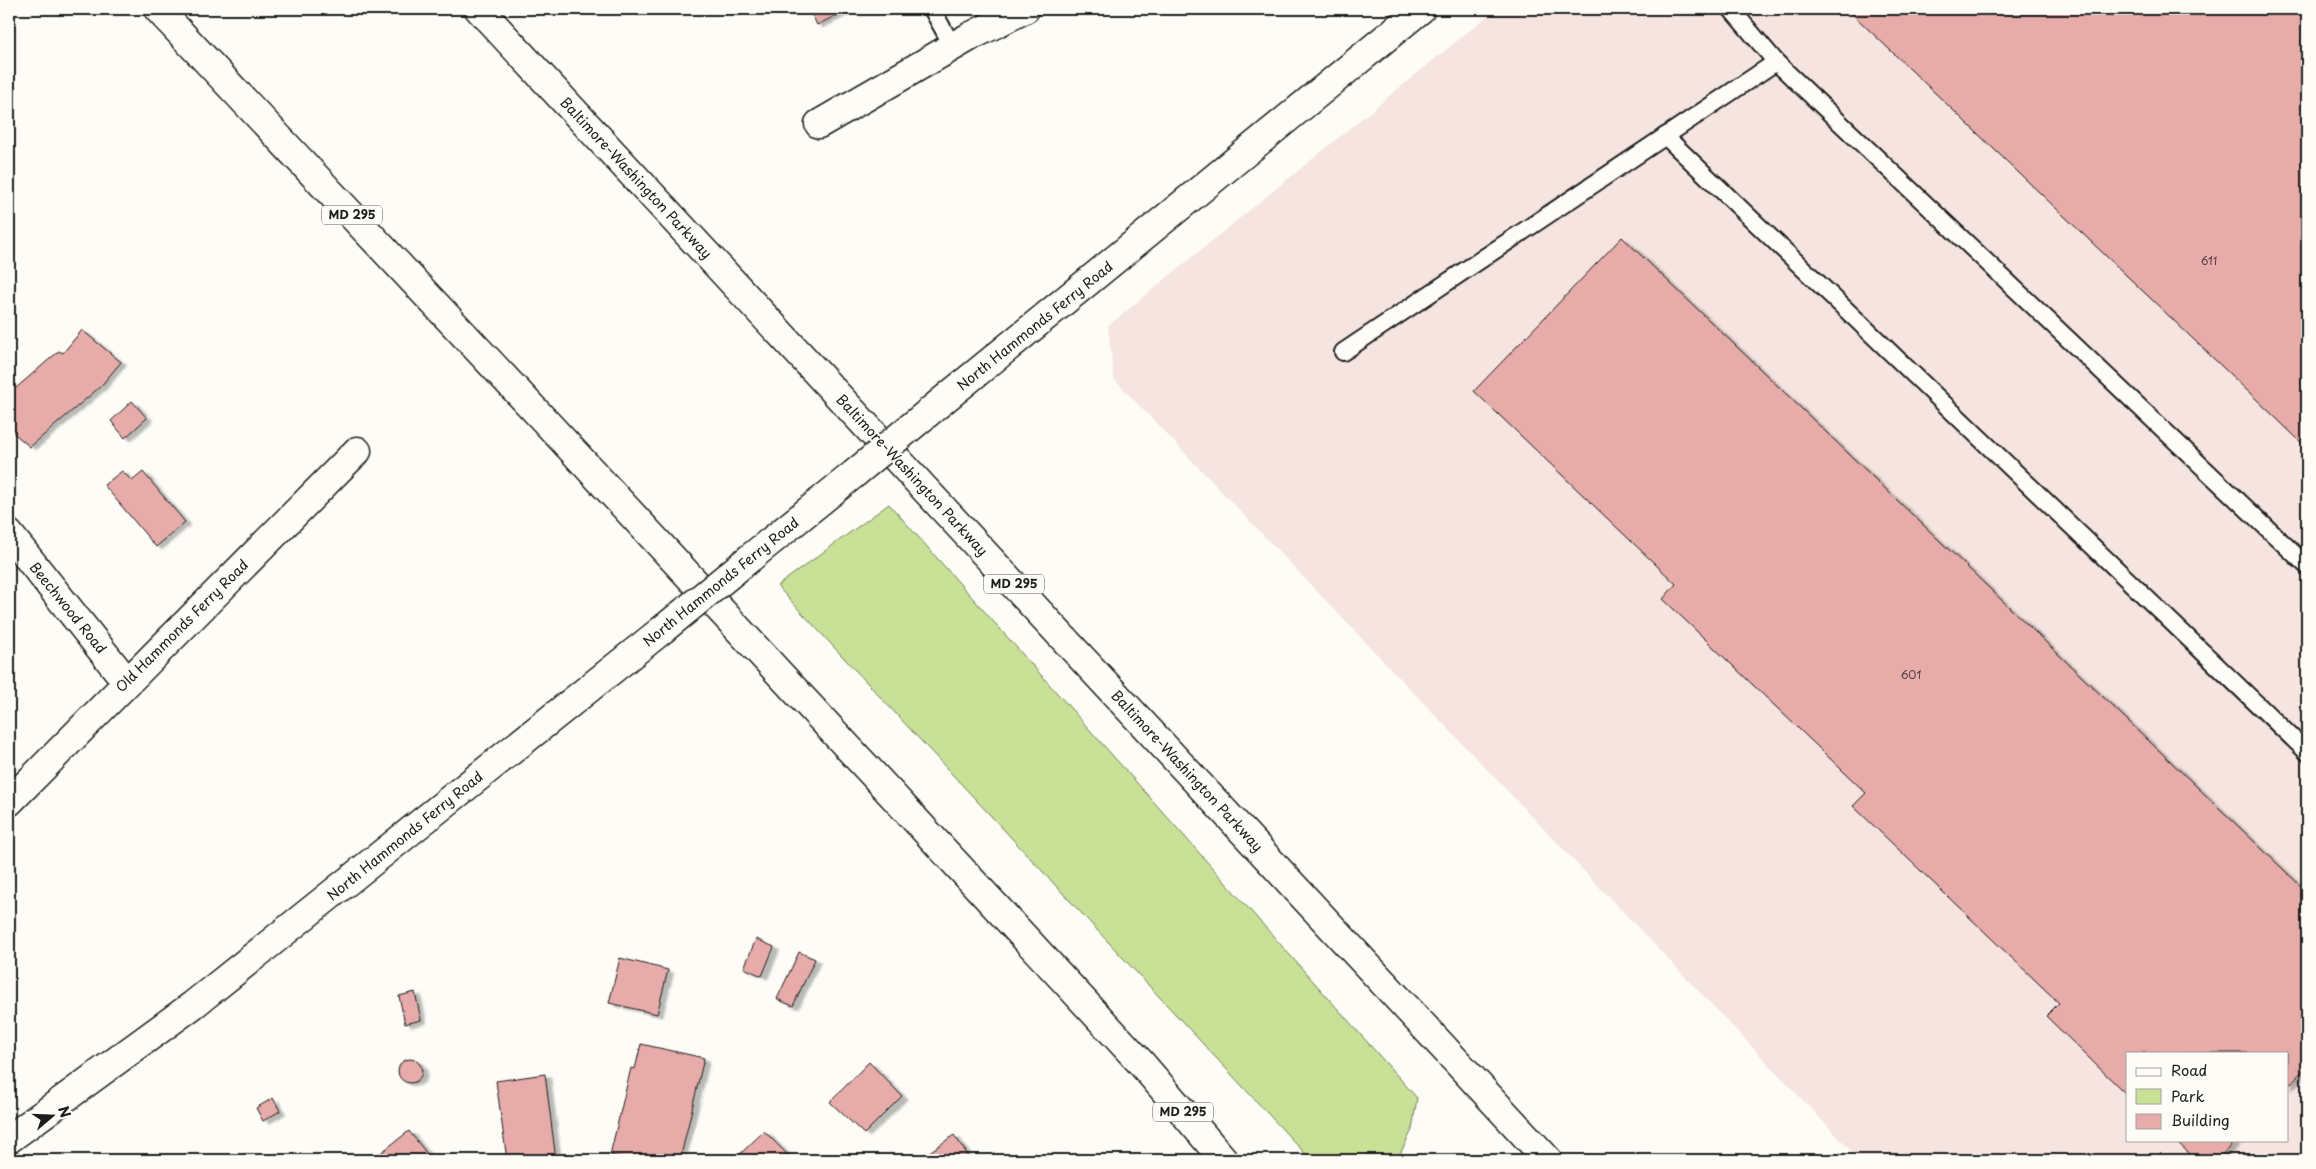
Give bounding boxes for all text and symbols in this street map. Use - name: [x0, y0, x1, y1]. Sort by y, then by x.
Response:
- street label: Baltimore-Washington Parkway: [556, 92, 717, 263]
- road number: MD 295: [322, 206, 382, 224]
- house number: 611: [2201, 252, 2217, 269]
- street label: North Hammonds Ferry Road: [952, 256, 1117, 395]
- street label: Baltimore-Washington Parkway: [832, 389, 993, 560]
- street label: North Hammonds Ferry Road: [638, 512, 803, 651]
- street label: Old Hammonds Ferry Road: [110, 554, 253, 697]
- street label: Beechwood Road: [25, 557, 112, 658]
- road number: MD 295: [984, 574, 1044, 594]
- house number: 601: [1901, 666, 1921, 683]
- street label: Baltimore-Washington Parkway: [1107, 685, 1268, 856]
- street label: North Hammonds Ferry Road: [322, 766, 487, 905]
- legend: [2126, 1052, 2288, 1142]
- text: Road: [2171, 1058, 2207, 1081]
- text: Park: [2171, 1084, 2205, 1107]
- north arrow: [28, 1092, 78, 1142]
- road number: MD 295: [1153, 1102, 1213, 1122]
- text: N: [53, 1103, 76, 1120]
- text: Building: [2171, 1108, 2230, 1131]

